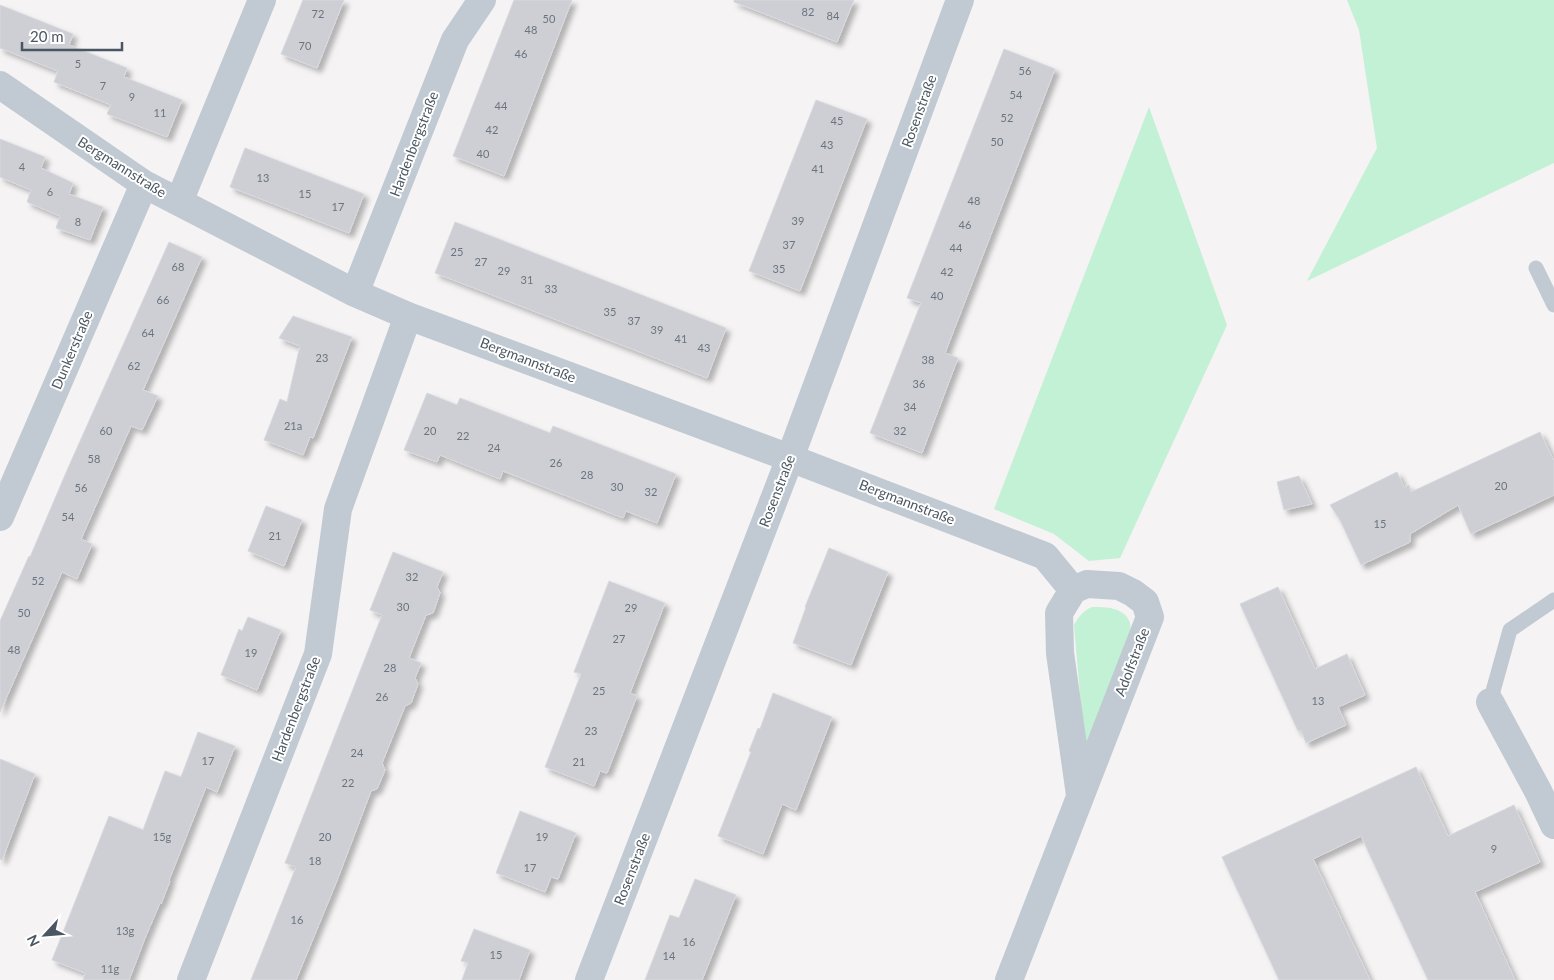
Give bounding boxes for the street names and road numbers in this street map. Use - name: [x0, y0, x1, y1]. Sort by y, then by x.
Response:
- street label: Rosenstraße: [898, 72, 940, 149]
- street label: Hardenbergstraße: [386, 89, 441, 199]
- street label: Bergmannstraße: [75, 133, 170, 201]
- street label: Dunkerstraße: [47, 308, 96, 392]
- street label: Bergmannstraße: [478, 333, 578, 386]
- street label: Rosenstraße: [755, 452, 798, 529]
- street label: Bergmannstraße: [857, 475, 957, 528]
- street label: Adolfstraße: [1111, 625, 1152, 698]
- street label: Hardenbergstraße: [268, 654, 323, 764]
- street label: Rosenstraße: [610, 830, 653, 907]

